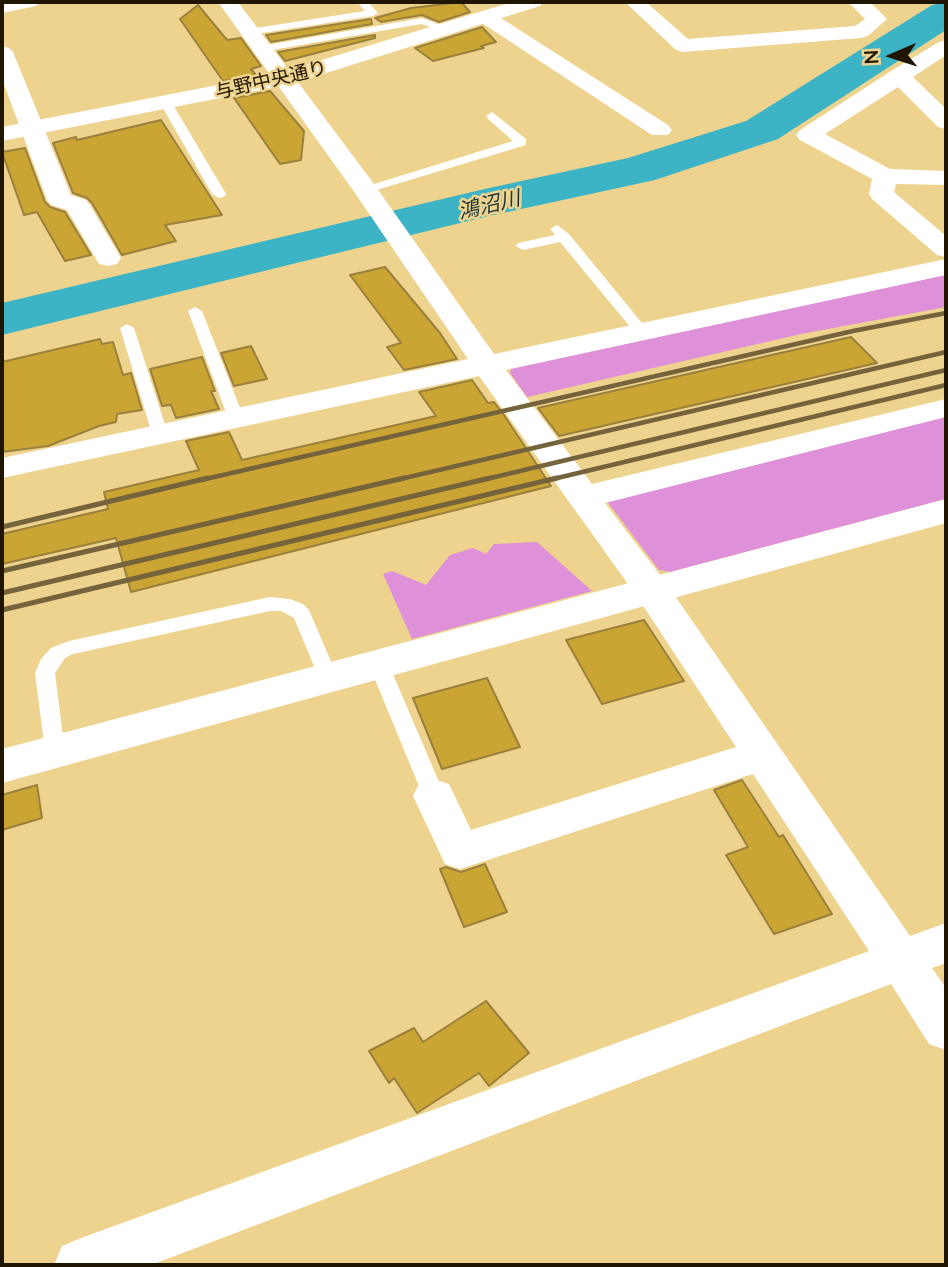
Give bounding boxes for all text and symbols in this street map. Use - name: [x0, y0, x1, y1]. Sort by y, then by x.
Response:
- north arrow: [857, 21, 927, 91]
- text: N: [859, 49, 882, 65]
- street label: 与野中央通り: [213, 56, 329, 104]
- water label: 鴻沼川: [455, 186, 523, 224]

